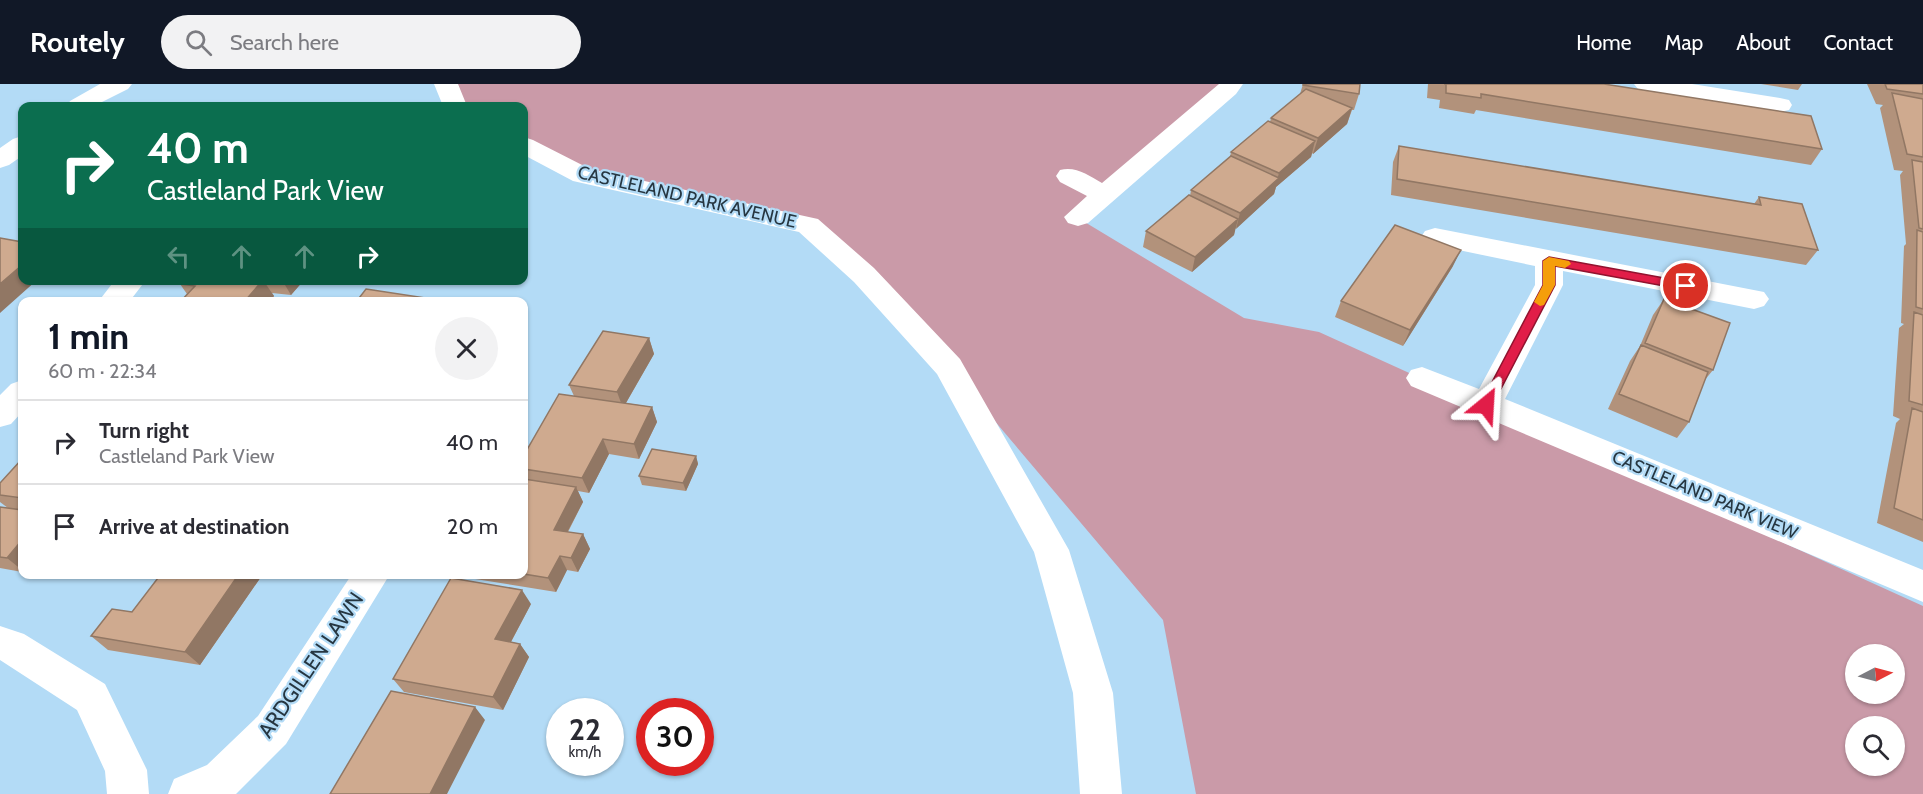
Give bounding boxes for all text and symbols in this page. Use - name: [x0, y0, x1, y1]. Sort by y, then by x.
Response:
- search box: [161, 15, 581, 69]
- text: Routely: [30, 25, 125, 59]
- icon: search: [182, 26, 215, 59]
- text: Search here: [230, 29, 339, 56]
- text: Home: [1576, 30, 1632, 55]
- text: Map: [1665, 30, 1703, 55]
- text: About: [1736, 30, 1790, 55]
- text: Contact: [1823, 30, 1893, 55]
- text: 40 m: [147, 122, 249, 174]
- icon: right: [48, 126, 126, 204]
- street label: CASTLELAND PARK AVENUE: [576, 161, 799, 233]
- text: Castleland Park View: [147, 174, 384, 207]
- icon: left: [162, 240, 195, 273]
- icon: ahead: [225, 240, 258, 273]
- icon: ahead: [288, 240, 321, 273]
- icon: right: [351, 240, 384, 273]
- pin: [1660, 260, 1711, 311]
- icon: arrive: [1669, 269, 1702, 302]
- text: 1 min: [48, 314, 129, 358]
- button: close: [435, 317, 498, 380]
- text: 60 m · 22:34: [48, 359, 157, 383]
- position arrow: [1454, 373, 1518, 437]
- text: Turn right: [99, 417, 189, 444]
- icon: right: [48, 426, 81, 459]
- text: 40 m: [446, 429, 498, 456]
- text: Castleland Park View: [99, 444, 275, 468]
- street label: CASTLELAND PARK VIEW: [1609, 446, 1801, 544]
- icon: arrive: [48, 510, 81, 543]
- text: Arrive at destination: [99, 513, 289, 540]
- text: 20 m: [447, 513, 498, 540]
- street label: ARDGILLEN LAWN: [253, 587, 368, 742]
- north arrow: [1845, 644, 1905, 704]
- map controls: [1845, 644, 1905, 776]
- speed limit sign: 30: [636, 698, 714, 776]
- text: 22: [569, 711, 601, 748]
- button: search: [1845, 716, 1905, 776]
- text: km/h: [569, 743, 601, 761]

